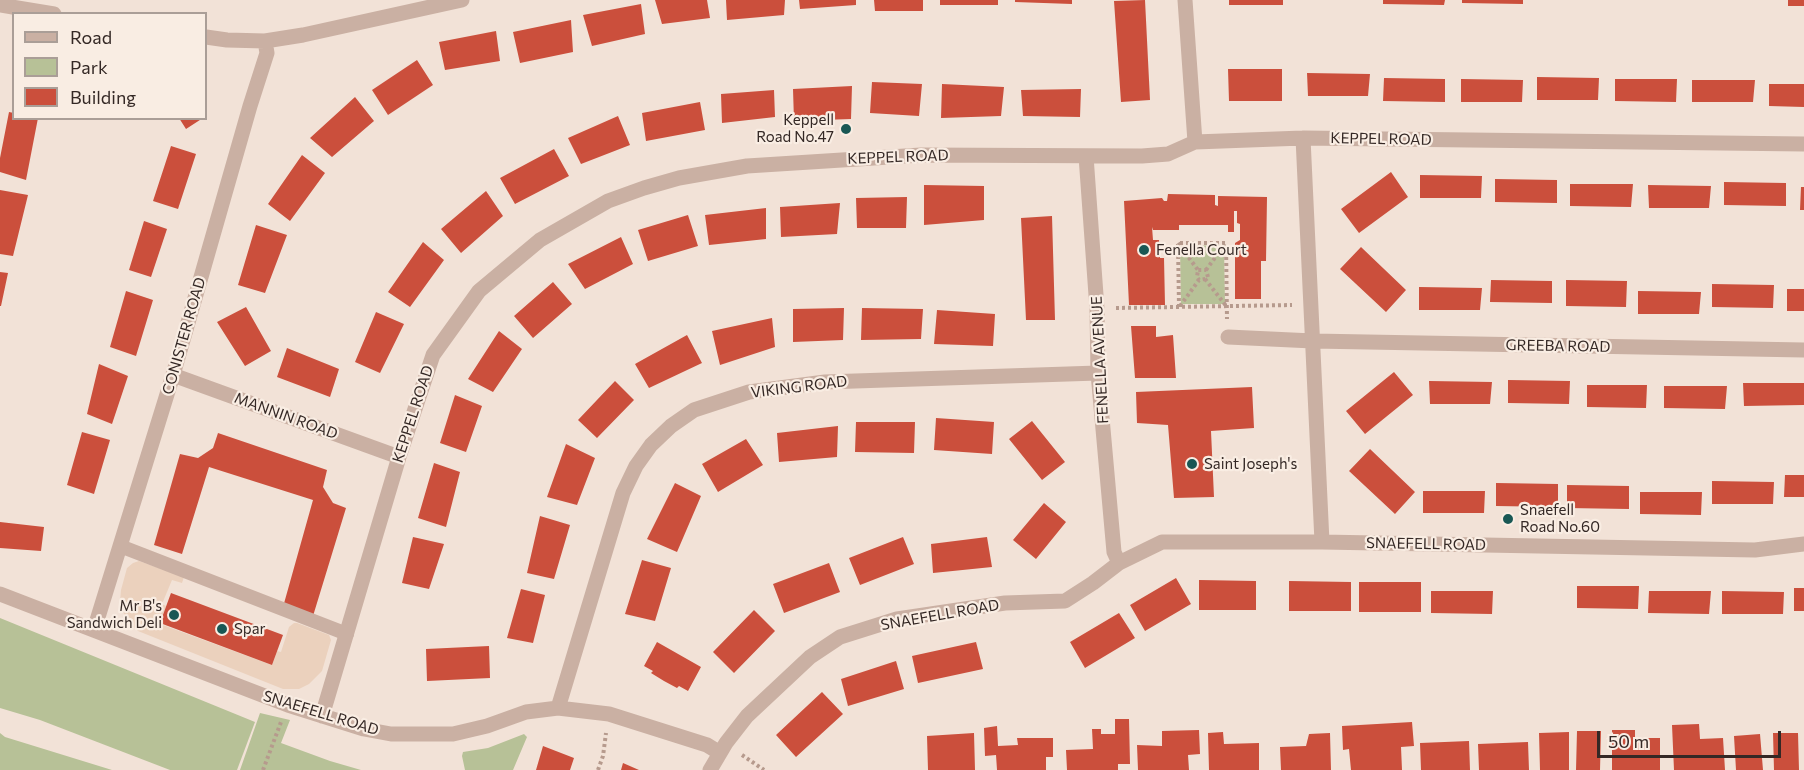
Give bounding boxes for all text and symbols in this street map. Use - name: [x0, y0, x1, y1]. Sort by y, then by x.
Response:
- legend: [12, 12, 207, 120]
- text: Road: [70, 26, 112, 48]
- text: Park: [70, 56, 108, 78]
- text: Building: [70, 86, 136, 108]
- place label: Keppell Road No.47: [756, 111, 834, 146]
- marker: Keppell Road No.47: [839, 122, 853, 136]
- street label: KEPPEL ROAD: [1330, 129, 1432, 149]
- street label: KEPPEL ROAD: [847, 146, 949, 168]
- place label: Fenella Court: [1156, 241, 1247, 259]
- marker: Fenella Court: [1137, 243, 1151, 257]
- street label: CONISTER ROAD: [159, 275, 209, 397]
- street label: FENELLA AVENUE: [1088, 296, 1112, 424]
- street label: GREEBA ROAD: [1505, 336, 1611, 356]
- street label: KEPPEL ROAD: [389, 363, 437, 465]
- street label: VIKING ROAD: [750, 372, 848, 402]
- street label: MANNIN ROAD: [232, 389, 340, 443]
- place label: Saint Joseph's: [1204, 455, 1297, 473]
- marker: Saint Joseph's: [1185, 457, 1199, 471]
- place label: Snaefell Road No.60: [1520, 501, 1600, 536]
- marker: Snaefell Road No.60: [1501, 512, 1515, 526]
- street label: SNAEFELL ROAD: [1366, 534, 1486, 554]
- street label: SNAEFELL ROAD: [879, 596, 1001, 634]
- place label: Mr B's Sandwich Deli: [67, 597, 162, 632]
- marker: Mr B's Sandwich Deli: [167, 608, 181, 622]
- place label: Spar: [234, 620, 266, 638]
- marker: Spar: [215, 622, 229, 636]
- street label: SNAEFELL ROAD: [261, 687, 381, 739]
- scale bar: [1600, 719, 1784, 757]
- text: 50 m: [1608, 730, 1649, 752]

